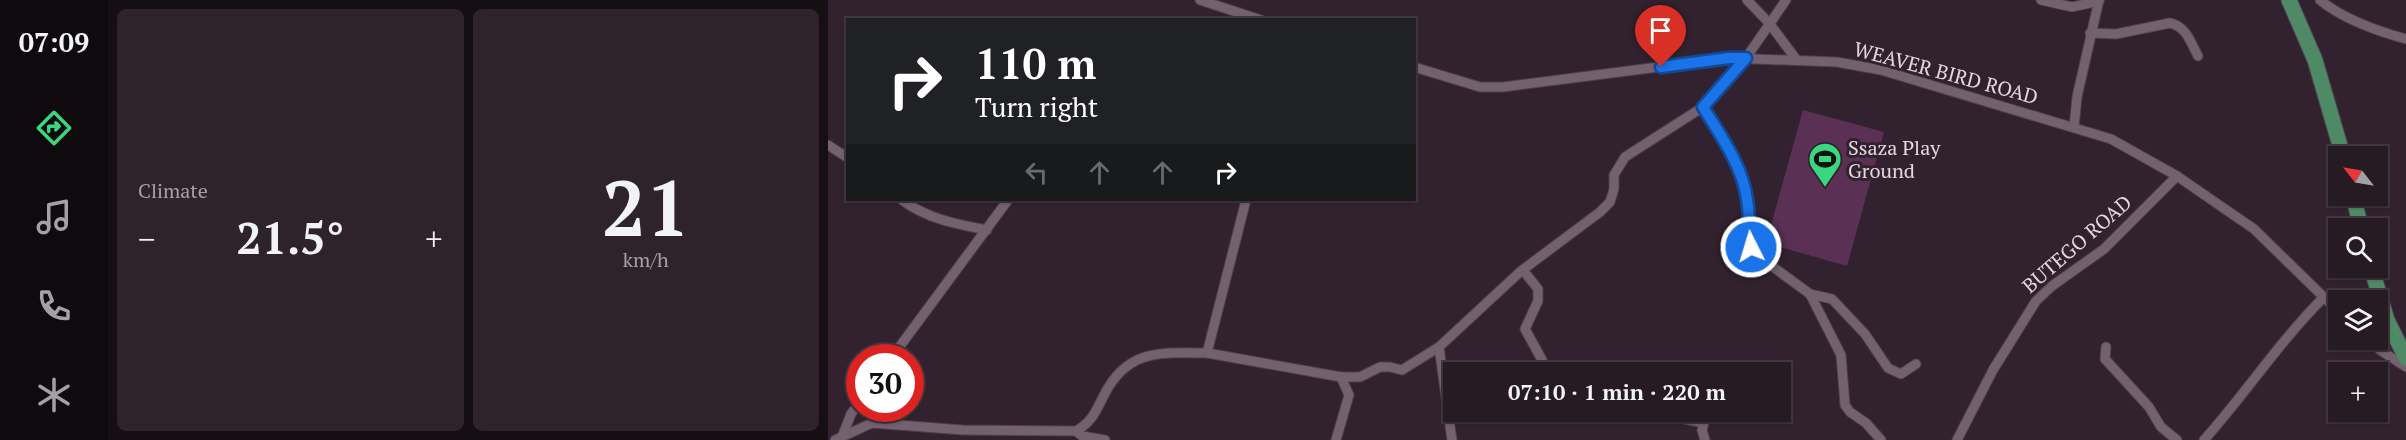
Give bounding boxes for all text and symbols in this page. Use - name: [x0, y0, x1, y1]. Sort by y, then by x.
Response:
- pin: [1635, 5, 1686, 67]
- icon: arrive: [1644, 14, 1677, 47]
- text: 07:09: [19, 24, 89, 60]
- text: 110 m: [975, 35, 1096, 91]
- street label: WEAVER BIRD ROAD: [1851, 35, 2041, 110]
- icon: right: [876, 42, 954, 120]
- text: Turn right: [975, 89, 1098, 125]
- icon: directions: [33, 107, 75, 149]
- place label: Ssaza Play Ground: [1848, 134, 1941, 184]
- sports icon: Ssaza Play Ground: [1807, 141, 1843, 188]
- north arrow: [2328, 146, 2388, 206]
- map controls: [2328, 146, 2388, 422]
- text: 21: [602, 155, 690, 258]
- icon: left: [1020, 156, 1053, 189]
- icon: ahead: [1083, 156, 1116, 189]
- icon: ahead: [1146, 156, 1179, 189]
- icon: right: [1209, 156, 1242, 189]
- text: Climate: [138, 177, 208, 204]
- street label: BUTEGO ROAD: [2016, 189, 2137, 299]
- icon: music: [33, 196, 75, 238]
- text: 21.5°: [236, 207, 344, 267]
- position arrow: [1719, 215, 1783, 279]
- text: −: [138, 217, 156, 260]
- text: +: [425, 217, 443, 260]
- button: search: [2328, 218, 2388, 278]
- text: km/h: [623, 246, 669, 273]
- icon: phone: [33, 285, 75, 327]
- button: layers: [2328, 290, 2388, 350]
- speed limit sign: 30: [846, 344, 924, 422]
- button: +: [2328, 362, 2388, 422]
- icon: climate: [33, 374, 75, 416]
- text: 07:10 · 1 min · 220 m: [1508, 377, 1726, 406]

